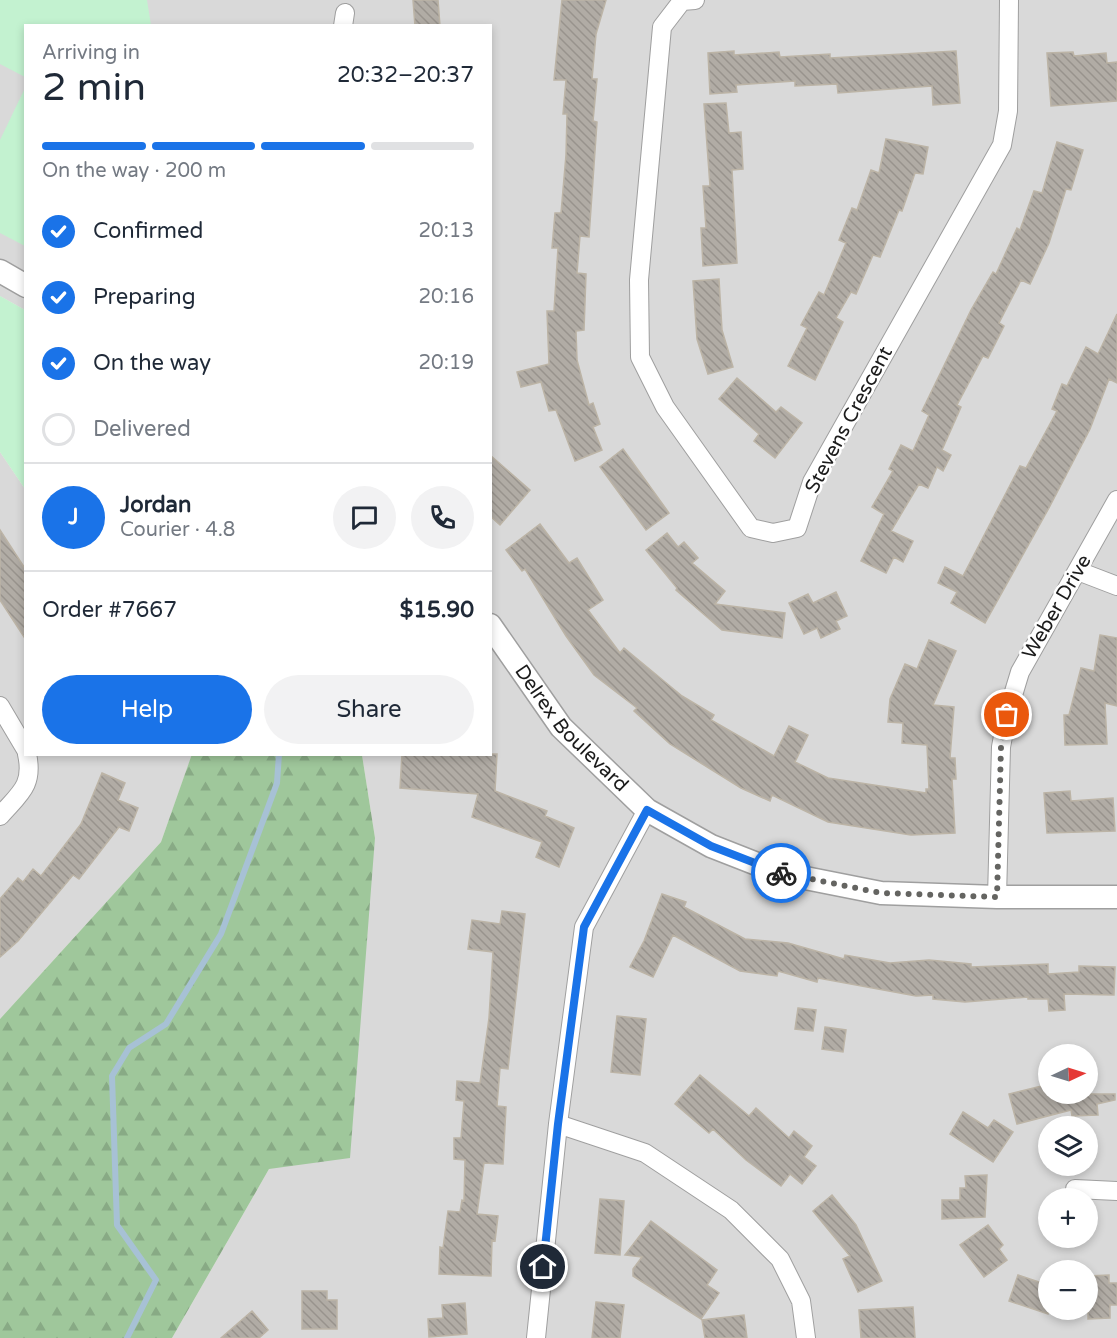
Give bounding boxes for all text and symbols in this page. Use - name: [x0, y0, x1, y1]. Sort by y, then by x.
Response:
- text: Arriving in: [42, 41, 140, 65]
- text: 20:32–20:37: [337, 62, 474, 88]
- text: 2 min: [42, 64, 146, 111]
- text: On the way · 200 m: [42, 159, 226, 183]
- icon: check: [42, 215, 75, 248]
- text: Confirmed: [93, 218, 203, 244]
- text: 20:13: [419, 219, 474, 243]
- icon: check: [42, 281, 75, 314]
- text: Preparing: [93, 284, 196, 310]
- text: 20:16: [419, 285, 474, 309]
- street label: Stevens Crescent: [800, 342, 898, 498]
- icon: check: [42, 347, 75, 380]
- text: On the way: [93, 350, 211, 376]
- text: 20:19: [419, 351, 474, 375]
- text: Delivered: [93, 416, 191, 442]
- button: chat: [333, 486, 396, 549]
- button: phone: [411, 486, 474, 549]
- text: Jordan: [120, 492, 191, 518]
- text: J: [68, 504, 79, 530]
- text: Courier · 4.8: [120, 518, 235, 542]
- street label: Weber Drive: [1017, 550, 1097, 664]
- text: Order #7667: [42, 597, 177, 623]
- text: $15.90: [400, 597, 474, 623]
- street label: Delrex Boulevard: [509, 660, 633, 797]
- button: Help: [42, 675, 252, 744]
- button: Share: [264, 675, 474, 744]
- pin: [981, 689, 1032, 740]
- icon: bag: [990, 698, 1023, 731]
- courier: [751, 843, 811, 903]
- icon: bike: [765, 857, 798, 890]
- north arrow: [1038, 1044, 1098, 1104]
- map controls: [1038, 1044, 1098, 1320]
- button: layers: [1038, 1116, 1098, 1176]
- button: +: [1038, 1188, 1098, 1248]
- pin: [517, 1241, 568, 1292]
- icon: home: [526, 1250, 559, 1283]
- button: −: [1038, 1260, 1098, 1320]

